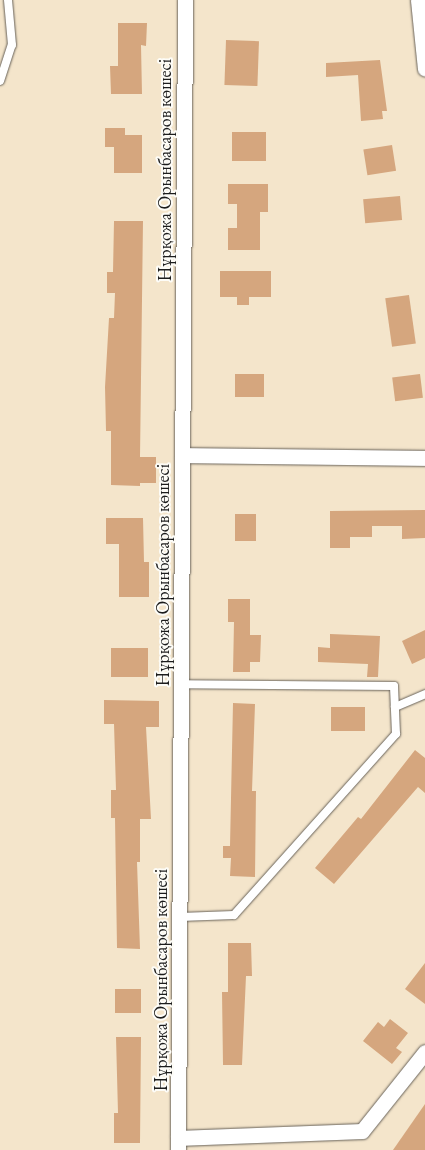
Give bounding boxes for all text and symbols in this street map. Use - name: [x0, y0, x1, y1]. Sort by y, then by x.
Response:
- street label: Нұрқожа Орынбасаров көшесі: [154, 59, 176, 281]
- street label: Нұрқожа Орынбасаров көшесі: [152, 464, 174, 686]
- street label: Нұрқожа Орынбасаров көшесі: [150, 869, 172, 1091]

